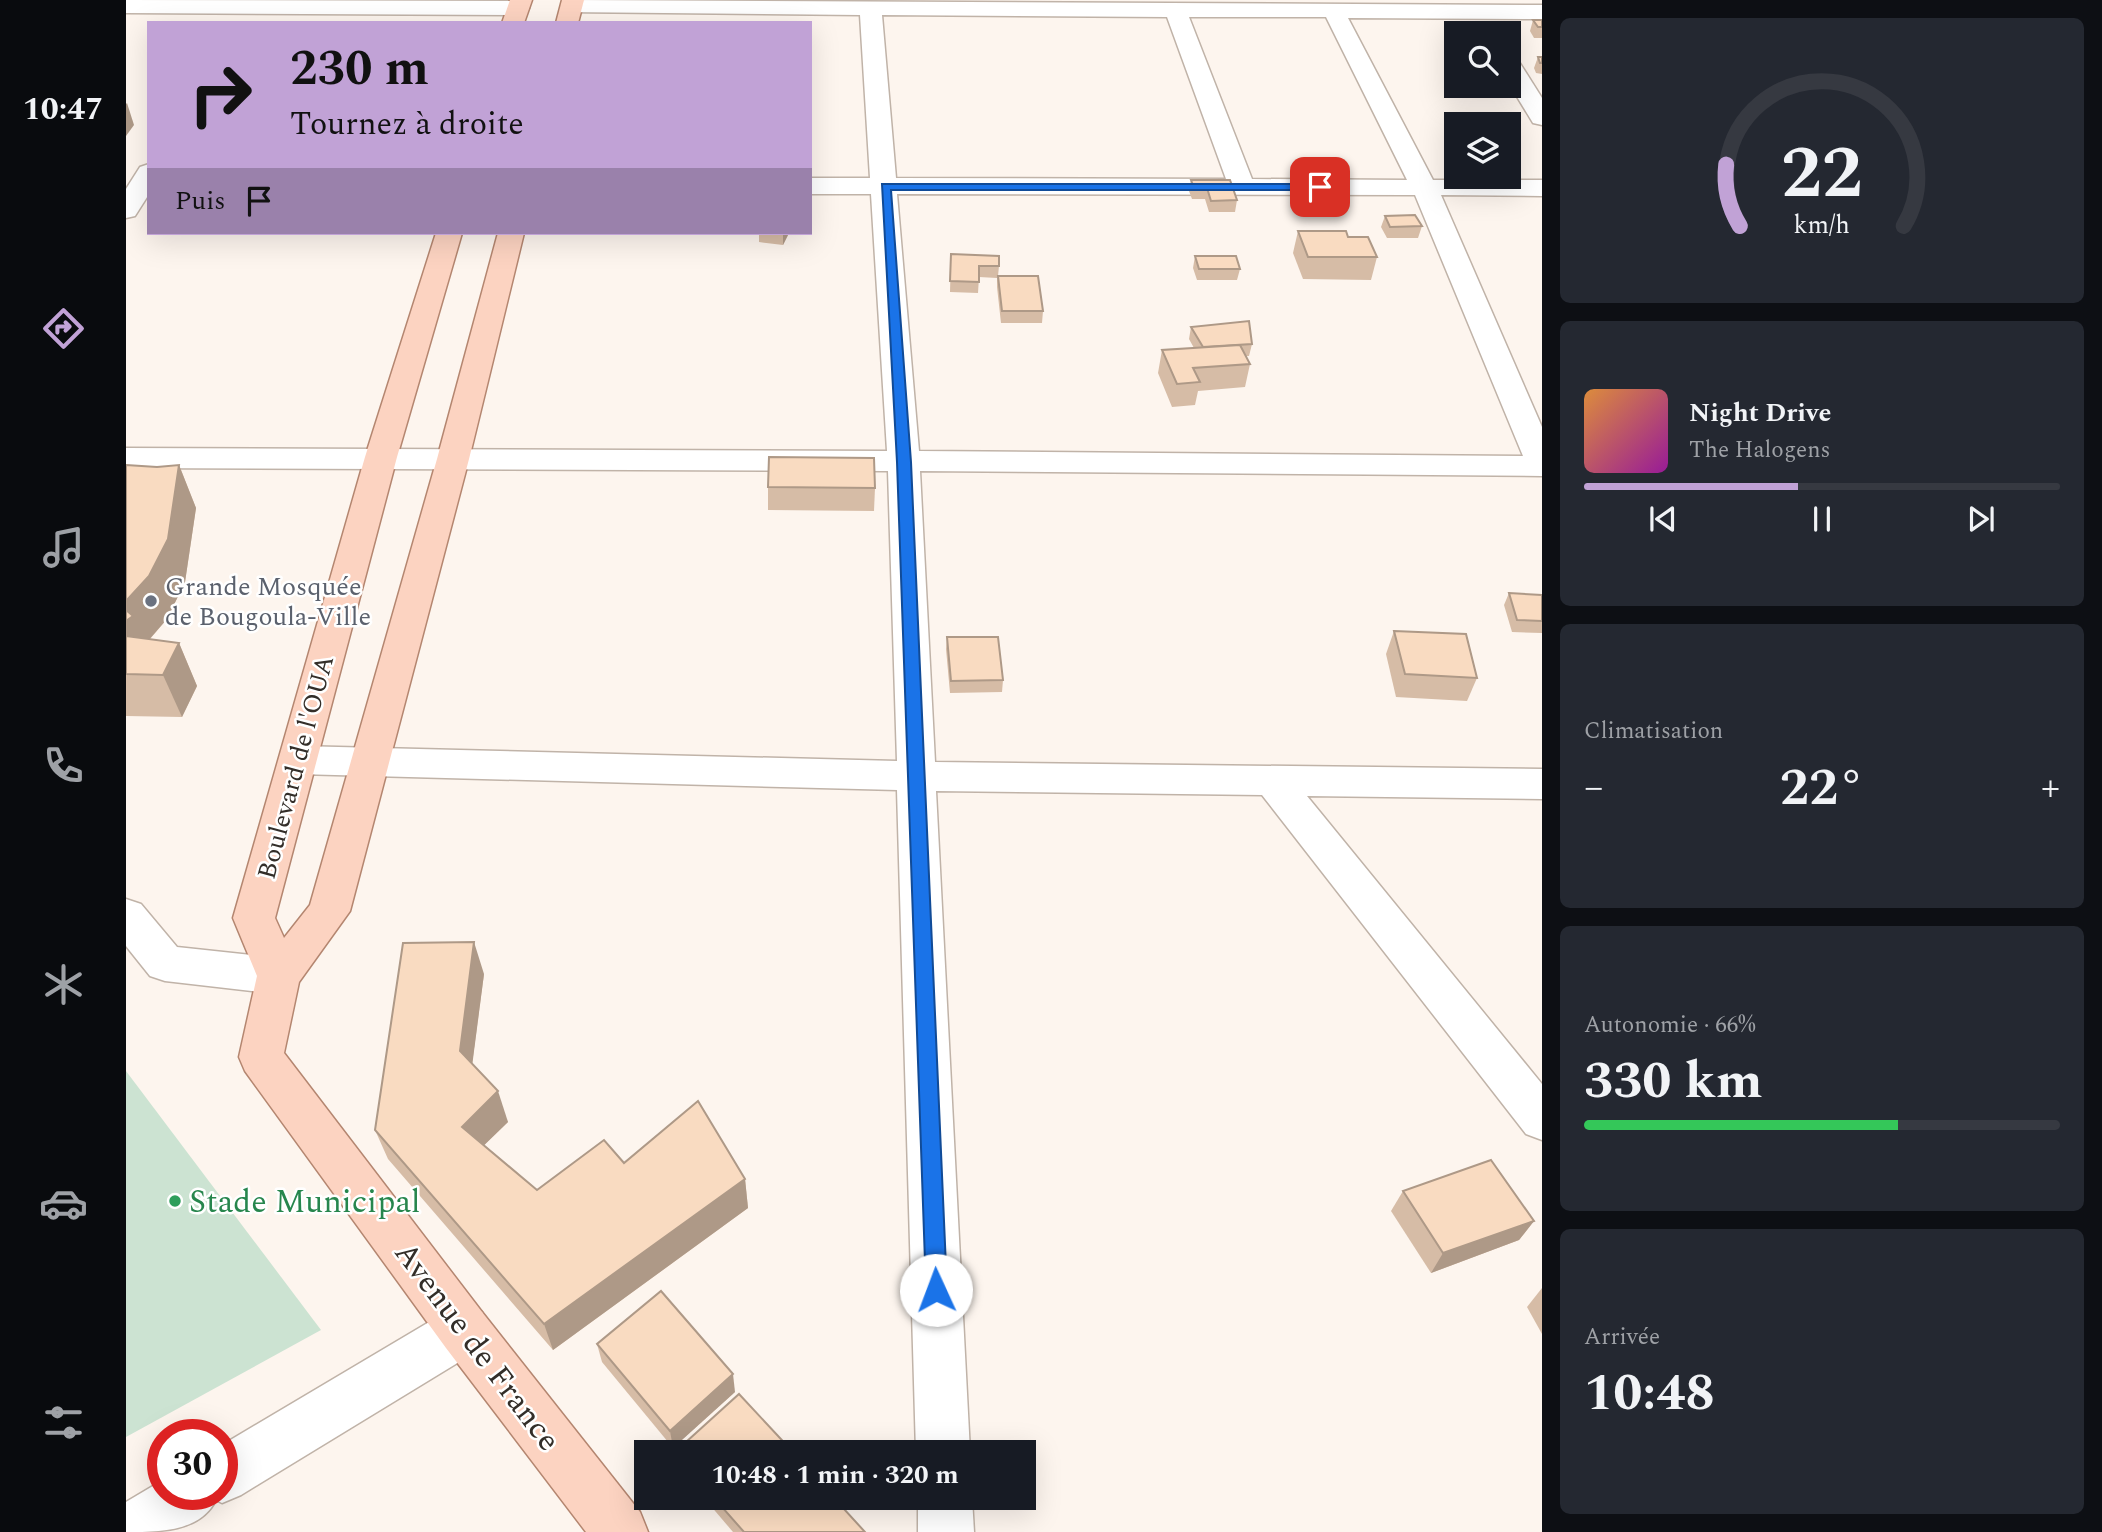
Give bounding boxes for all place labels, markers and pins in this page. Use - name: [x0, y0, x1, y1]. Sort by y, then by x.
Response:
- pin: [1290, 157, 1350, 217]
- place label: Grande Mosquée de Bougoula-Ville: [165, 567, 371, 637]
- marker: Grande Mosquée de Bougoula-Ville: [143, 593, 159, 609]
- place label: Stade Municipal: [189, 1178, 420, 1227]
- marker: Stade Municipal: [167, 1193, 183, 1209]

